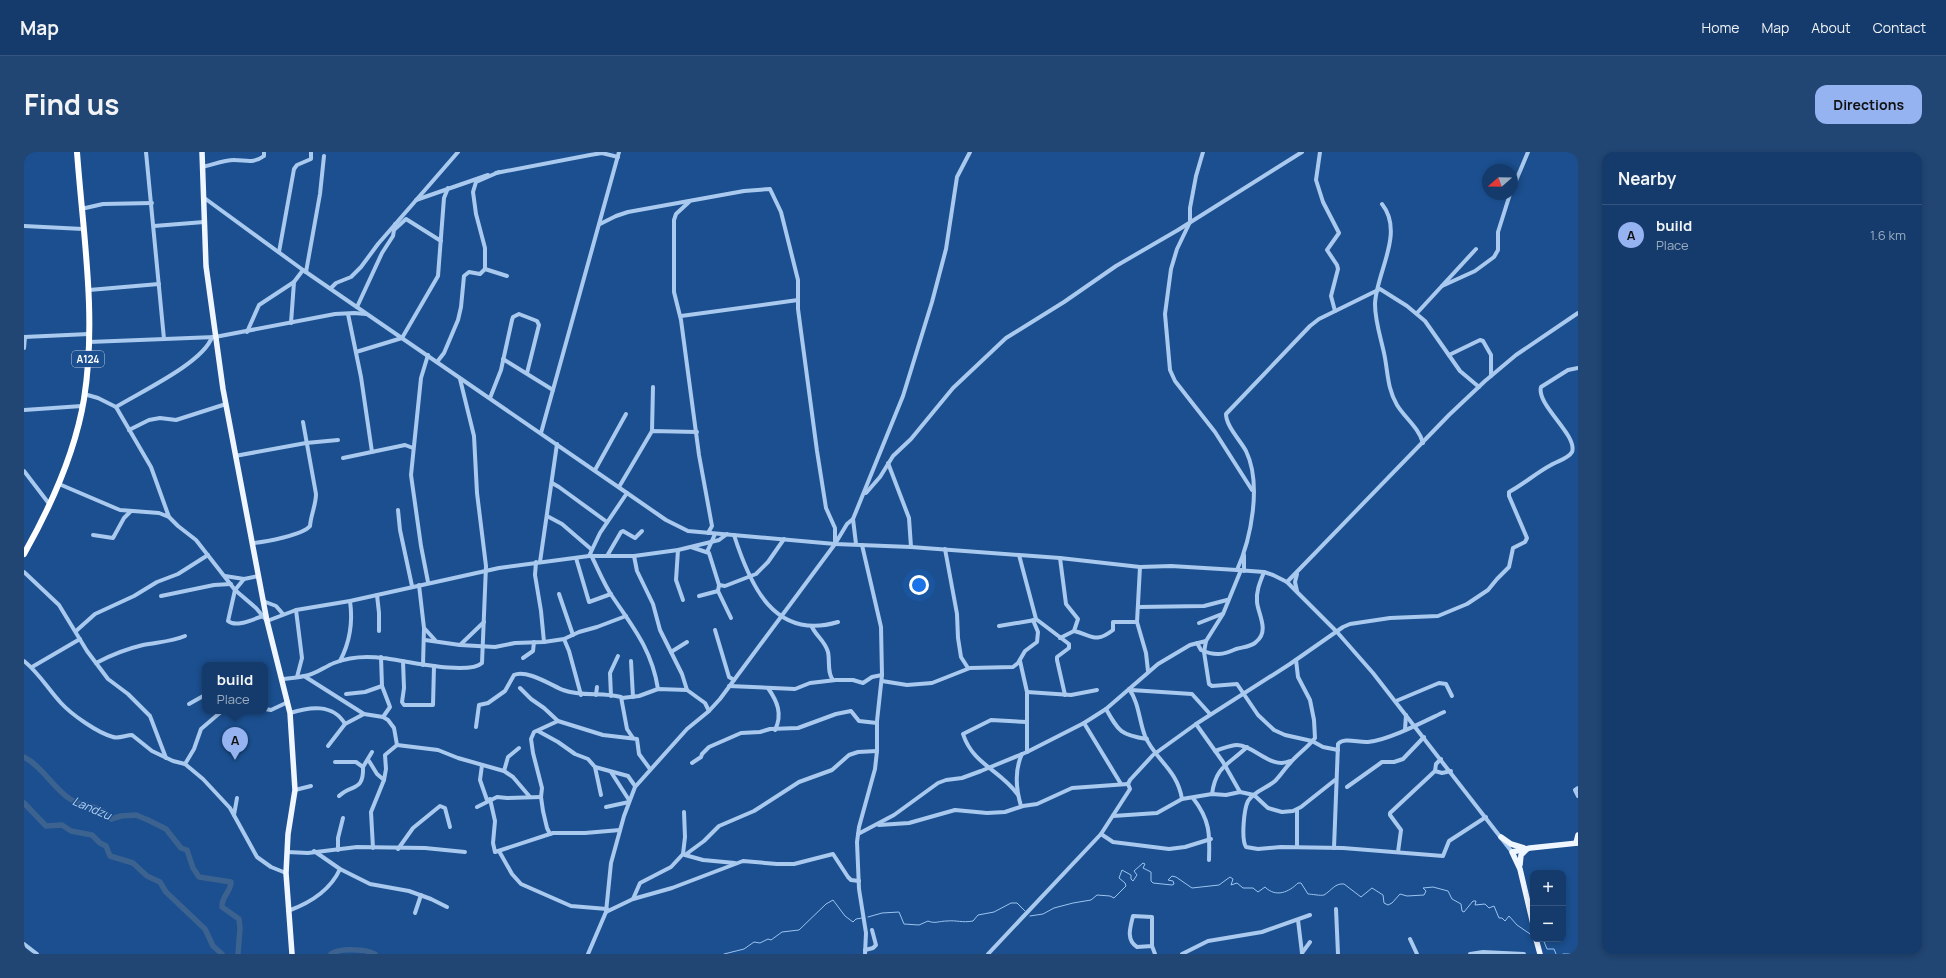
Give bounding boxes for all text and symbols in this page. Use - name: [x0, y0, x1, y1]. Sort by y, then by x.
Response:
- text: Map: [20, 15, 59, 41]
- text: Home: [1702, 18, 1739, 37]
- text: Map: [1761, 18, 1789, 37]
- text: About: [1811, 18, 1851, 37]
- text: Contact: [1873, 18, 1926, 37]
- text: Find us: [24, 85, 119, 123]
- button: Directions: [1815, 85, 1922, 124]
- north arrow: [1482, 164, 1518, 200]
- text: Nearby: [1618, 167, 1676, 190]
- text: build: [1656, 215, 1692, 236]
- text: A: [1627, 226, 1635, 244]
- text: 1.6 km: [1870, 226, 1906, 244]
- text: Place: [1656, 236, 1689, 254]
- road number: A124: [72, 351, 104, 367]
- your location: [909, 575, 929, 595]
- popup: [202, 662, 268, 714]
- text: build: [217, 669, 253, 690]
- text: Place: [217, 690, 250, 708]
- pin: A: [222, 727, 248, 760]
- water label: Landzu: [70, 792, 115, 824]
- map controls: [1530, 870, 1566, 942]
- button: +: [1530, 870, 1566, 906]
- button: −: [1530, 906, 1566, 942]

